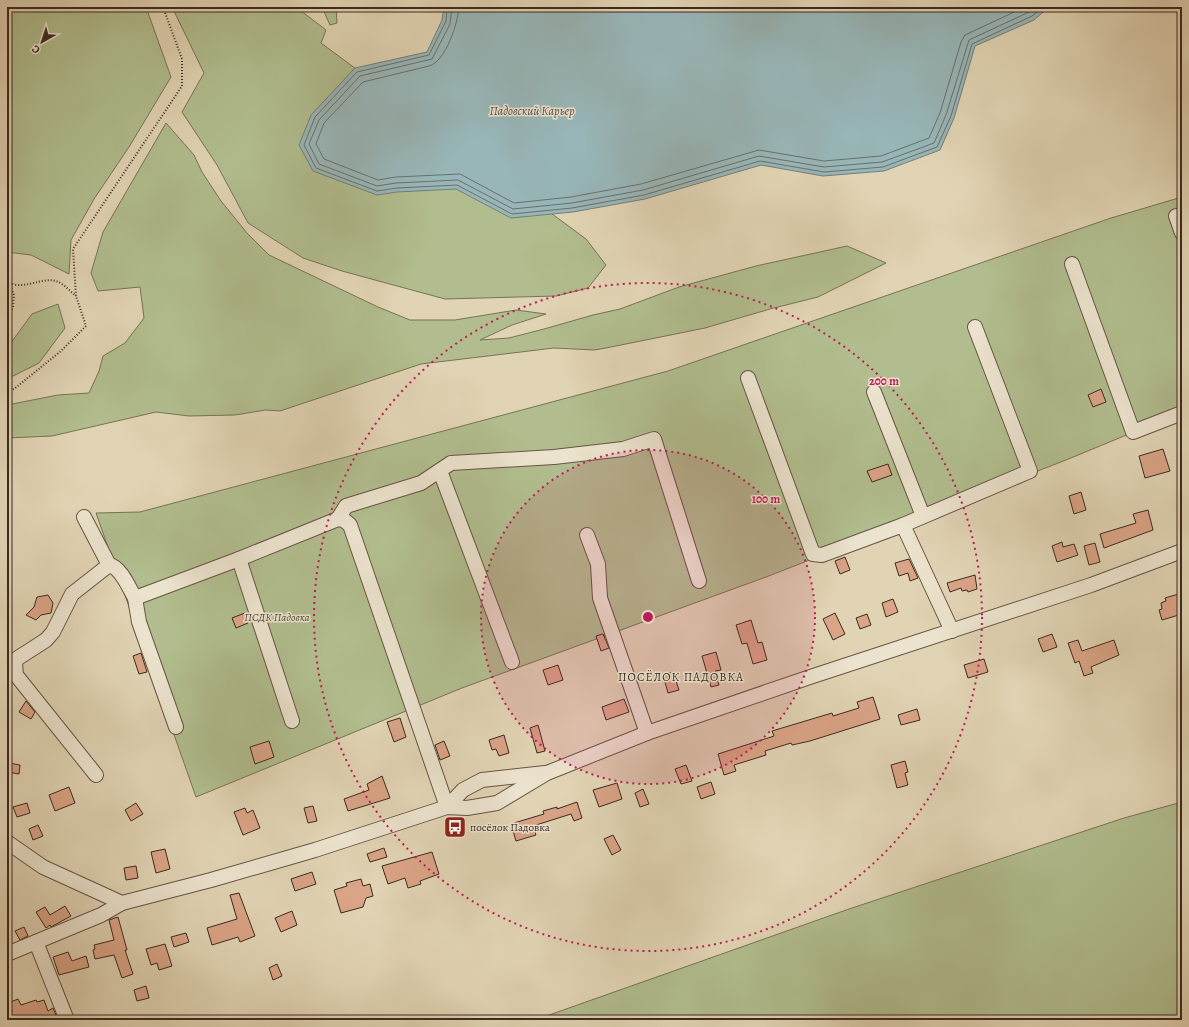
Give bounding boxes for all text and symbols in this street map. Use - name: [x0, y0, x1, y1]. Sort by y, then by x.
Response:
- north arrow: [22, 22, 62, 62]
- text: С: [28, 41, 43, 57]
- water label: Падовский Карьер: [489, 103, 575, 119]
- text: 200 m: [869, 373, 899, 389]
- text: 100 m: [752, 491, 780, 507]
- park label: ПСДК Падовка: [244, 610, 310, 625]
- centre of rings: [641, 610, 655, 624]
- district label: ПОСЁЛОК ПАДОВКА: [618, 669, 744, 685]
- bus stop icon: посёлок Падовка: [442, 814, 468, 840]
- place label: посёлок Падовка: [470, 820, 551, 835]

